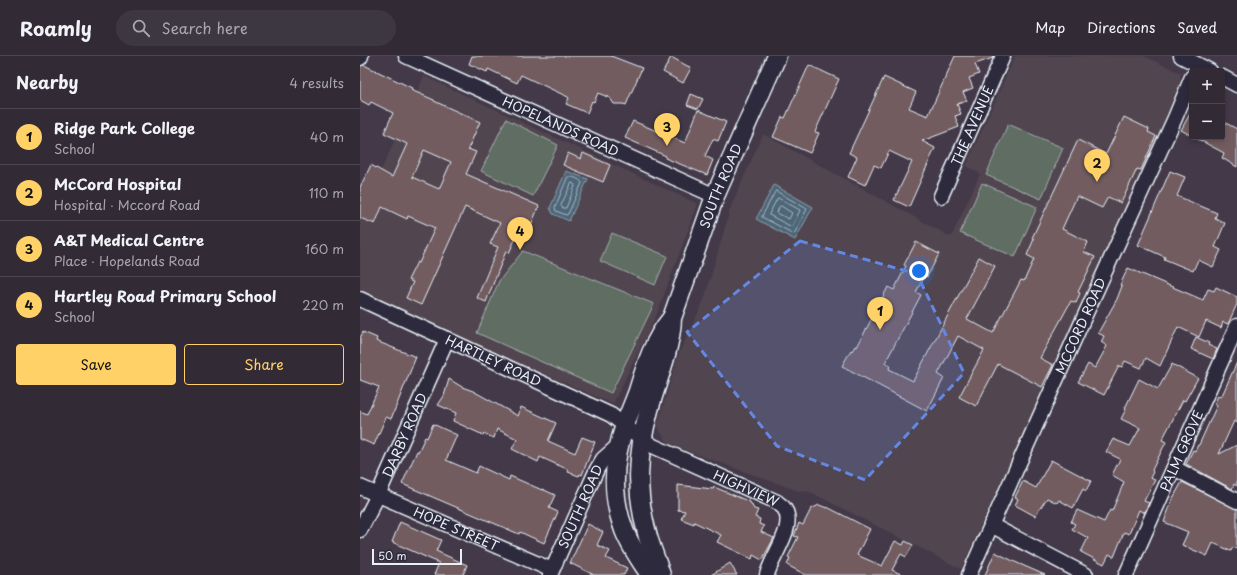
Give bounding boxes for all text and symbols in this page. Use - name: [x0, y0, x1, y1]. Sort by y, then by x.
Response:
- search box: [116, 10, 396, 46]
- text: Roamly: [20, 14, 92, 42]
- text: Search here: [162, 16, 248, 39]
- icon: search: [130, 17, 152, 39]
- text: Map: [1035, 17, 1065, 38]
- text: Directions: [1087, 17, 1155, 38]
- text: Saved: [1177, 17, 1217, 38]
- map controls: [1189, 68, 1225, 140]
- button: +: [1189, 68, 1225, 104]
- text: Nearby: [16, 69, 78, 95]
- text: 4 results: [290, 73, 344, 92]
- street label: THE AVENUE: [946, 82, 998, 168]
- street label: HOPELANDS ROAD: [500, 91, 622, 160]
- button: −: [1189, 104, 1225, 140]
- pin: 3: [654, 113, 680, 146]
- text: Ridge Park College: [54, 116, 195, 139]
- text: 1: [26, 127, 32, 146]
- text: 40 m: [310, 127, 344, 146]
- text: School: [54, 139, 95, 158]
- street label: SOUTH ROAD: [694, 140, 746, 230]
- pin: 2: [1084, 149, 1110, 182]
- text: McCord Hospital: [54, 172, 181, 195]
- text: 2: [24, 183, 34, 202]
- text: 110 m: [309, 183, 344, 202]
- text: Hospital · Mccord Road: [54, 195, 200, 214]
- pin: 4: [507, 217, 533, 250]
- text: A&T Medical Centre: [54, 228, 204, 251]
- text: 3: [25, 239, 33, 258]
- text: 160 m: [305, 239, 344, 258]
- text: Place · Hopelands Road: [54, 251, 200, 270]
- your location: [909, 261, 929, 281]
- street label: MCCORD ROAD: [1050, 274, 1110, 377]
- text: Hartley Road Primary School: [54, 284, 276, 307]
- text: 4: [25, 295, 33, 314]
- text: 220 m: [302, 295, 344, 314]
- pin: 1: [867, 297, 893, 330]
- text: School: [54, 307, 95, 326]
- street label: HARTLEY ROAD: [443, 330, 545, 391]
- button: Save: [16, 344, 176, 385]
- button: Share: [184, 344, 344, 385]
- street label: DARBY ROAD: [377, 389, 431, 480]
- street label: PALM GROVE: [1155, 407, 1207, 494]
- street label: SOUTH ROAD: [553, 461, 607, 551]
- street label: HIGHVIEW: [711, 465, 783, 511]
- street label: HOPE STREET: [411, 501, 502, 555]
- scale bar: [372, 547, 462, 566]
- text: 50 m: [378, 547, 407, 564]

